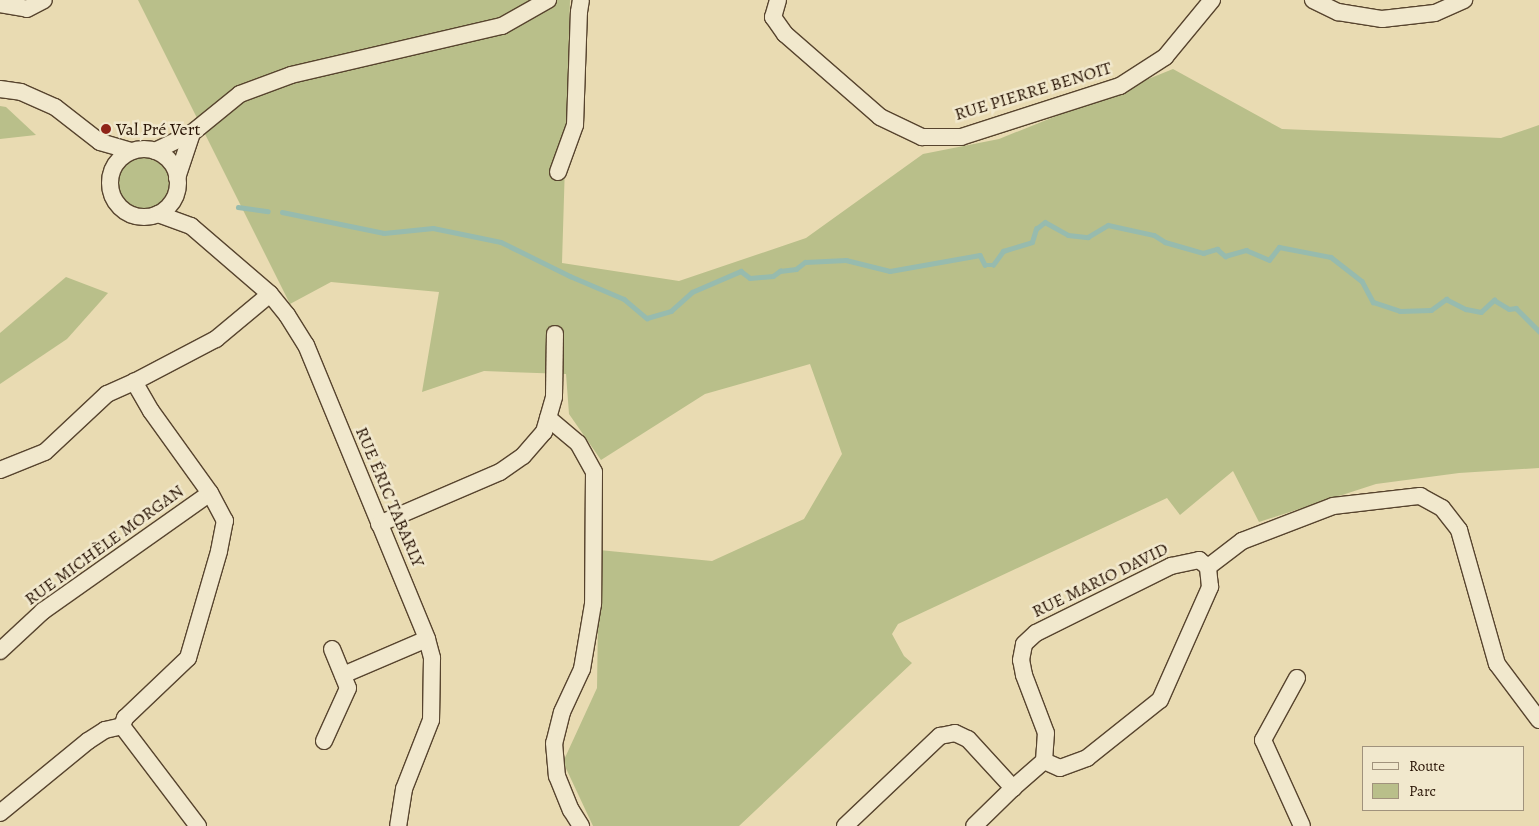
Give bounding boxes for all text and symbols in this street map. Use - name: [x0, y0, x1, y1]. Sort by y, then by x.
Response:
- street label: RUE PIERRE BENOIT: [952, 57, 1114, 125]
- place label: Val Pré Vert: [116, 118, 200, 140]
- marker: Val Pré Vert: [100, 123, 112, 135]
- street label: RUE ÉRIC TABARLY: [351, 424, 429, 570]
- street label: RUE MICHÈLE MORGAN: [20, 480, 188, 610]
- street label: RUE MARIO DAVID: [1028, 538, 1172, 622]
- legend: [1362, 746, 1524, 811]
- text: Route: [1409, 756, 1445, 776]
- text: Parc: [1409, 781, 1436, 801]

